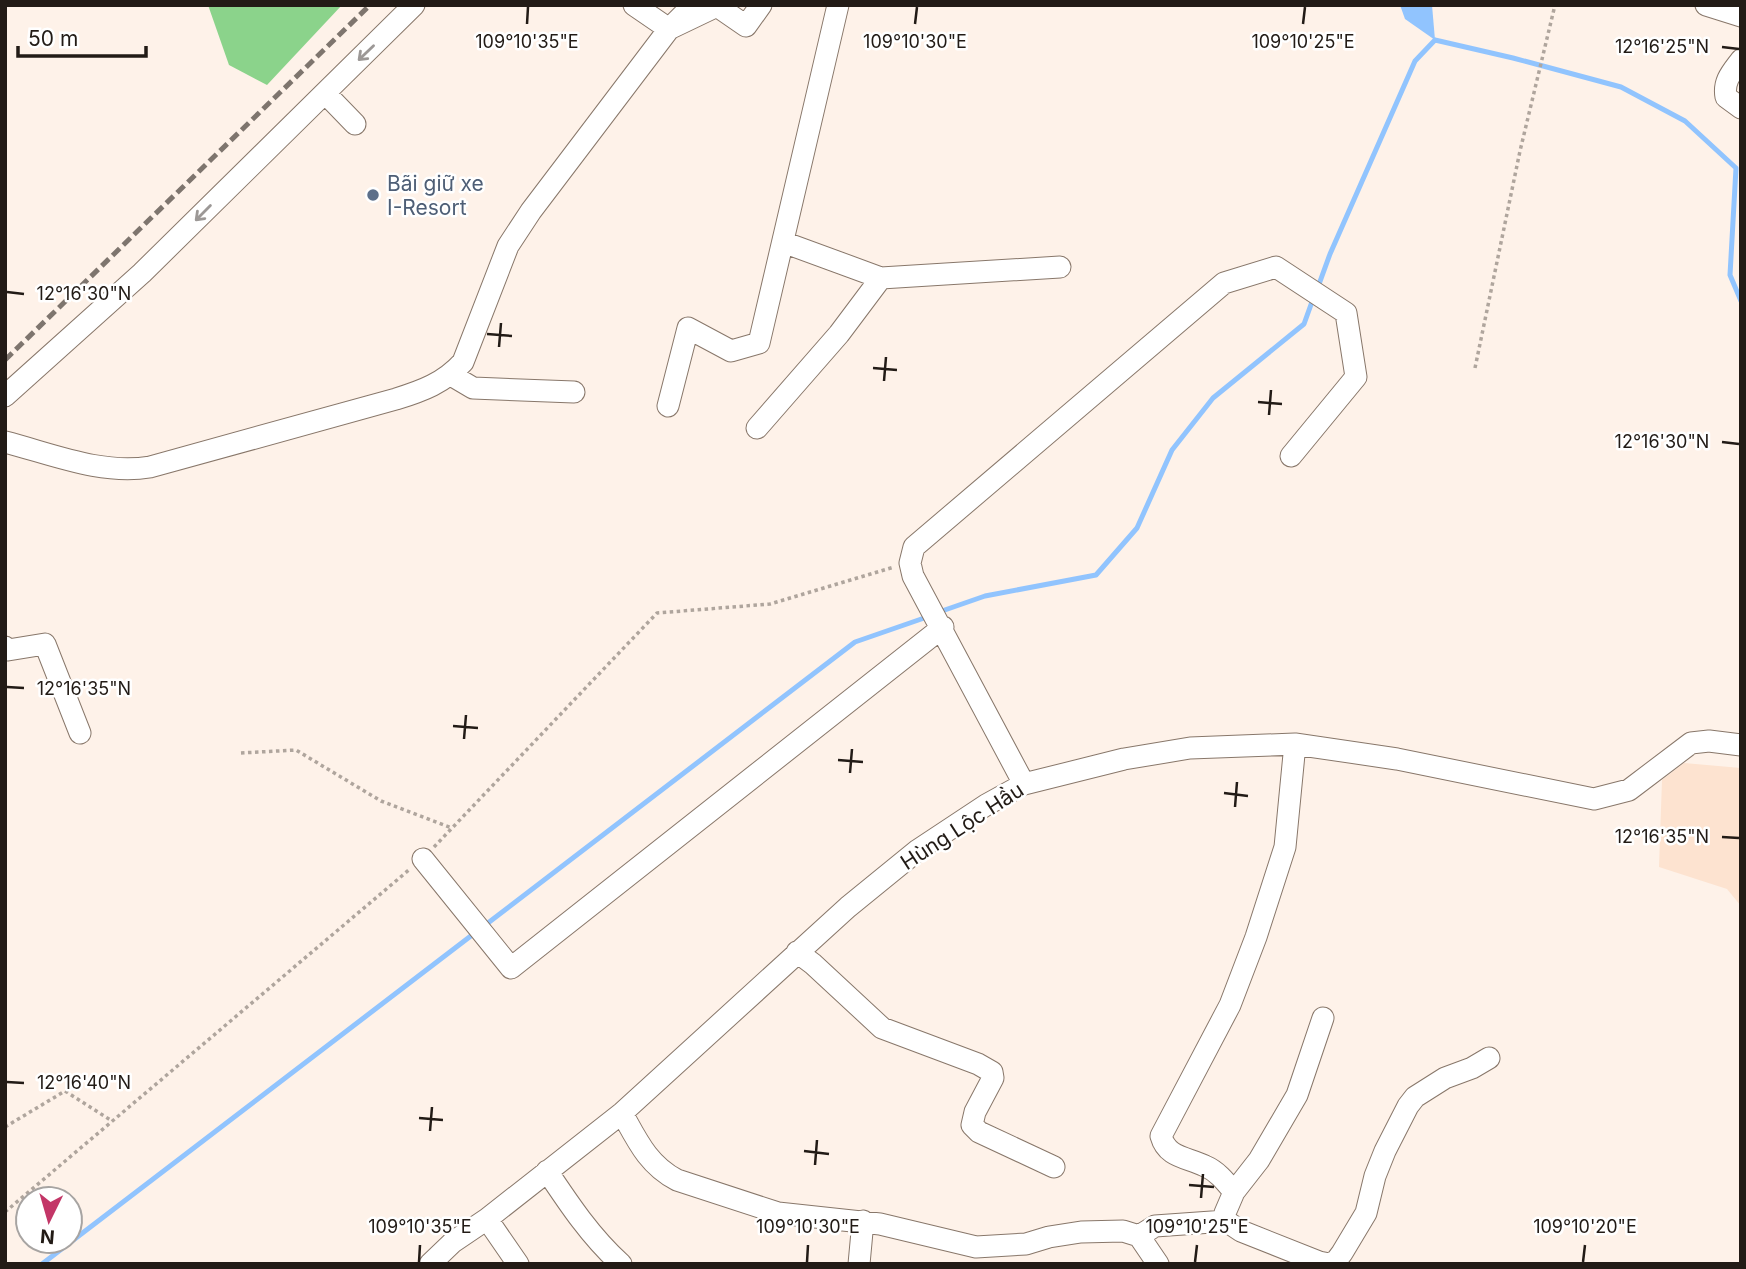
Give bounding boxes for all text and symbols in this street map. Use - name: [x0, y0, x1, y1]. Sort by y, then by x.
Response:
- scale bar: [18, 14, 145, 58]
- text: 50 m: [28, 26, 78, 51]
- text: 109°10'35"E: [475, 31, 579, 52]
- text: 109°10'30"E: [863, 31, 967, 52]
- text: 109°10'25"E: [1251, 31, 1355, 52]
- text: 12°16'25"N: [1615, 36, 1709, 57]
- one-way arrow: [357, 44, 374, 61]
- place label: Bãi giữ xe I-Resort: [387, 171, 484, 220]
- marker: Bãi giữ xe I-Resort: [365, 187, 381, 203]
- one-way arrow: [195, 204, 212, 221]
- text: 12°16'30"N: [37, 283, 131, 304]
- text: 12°16'30"N: [1615, 431, 1709, 452]
- text: 12°16'35"N: [37, 678, 131, 699]
- street label: Hùng Lộc Hầu: [896, 777, 1028, 875]
- text: 12°16'35"N: [1615, 826, 1709, 847]
- text: 12°16'40"N: [37, 1072, 131, 1093]
- north arrow: [14, 1185, 84, 1255]
- text: 109°10'35"E: [368, 1216, 472, 1237]
- text: 109°10'30"E: [756, 1216, 860, 1237]
- text: 109°10'25"E: [1145, 1216, 1249, 1237]
- text: 109°10'20"E: [1533, 1216, 1637, 1237]
- text: N: [39, 1224, 56, 1249]

